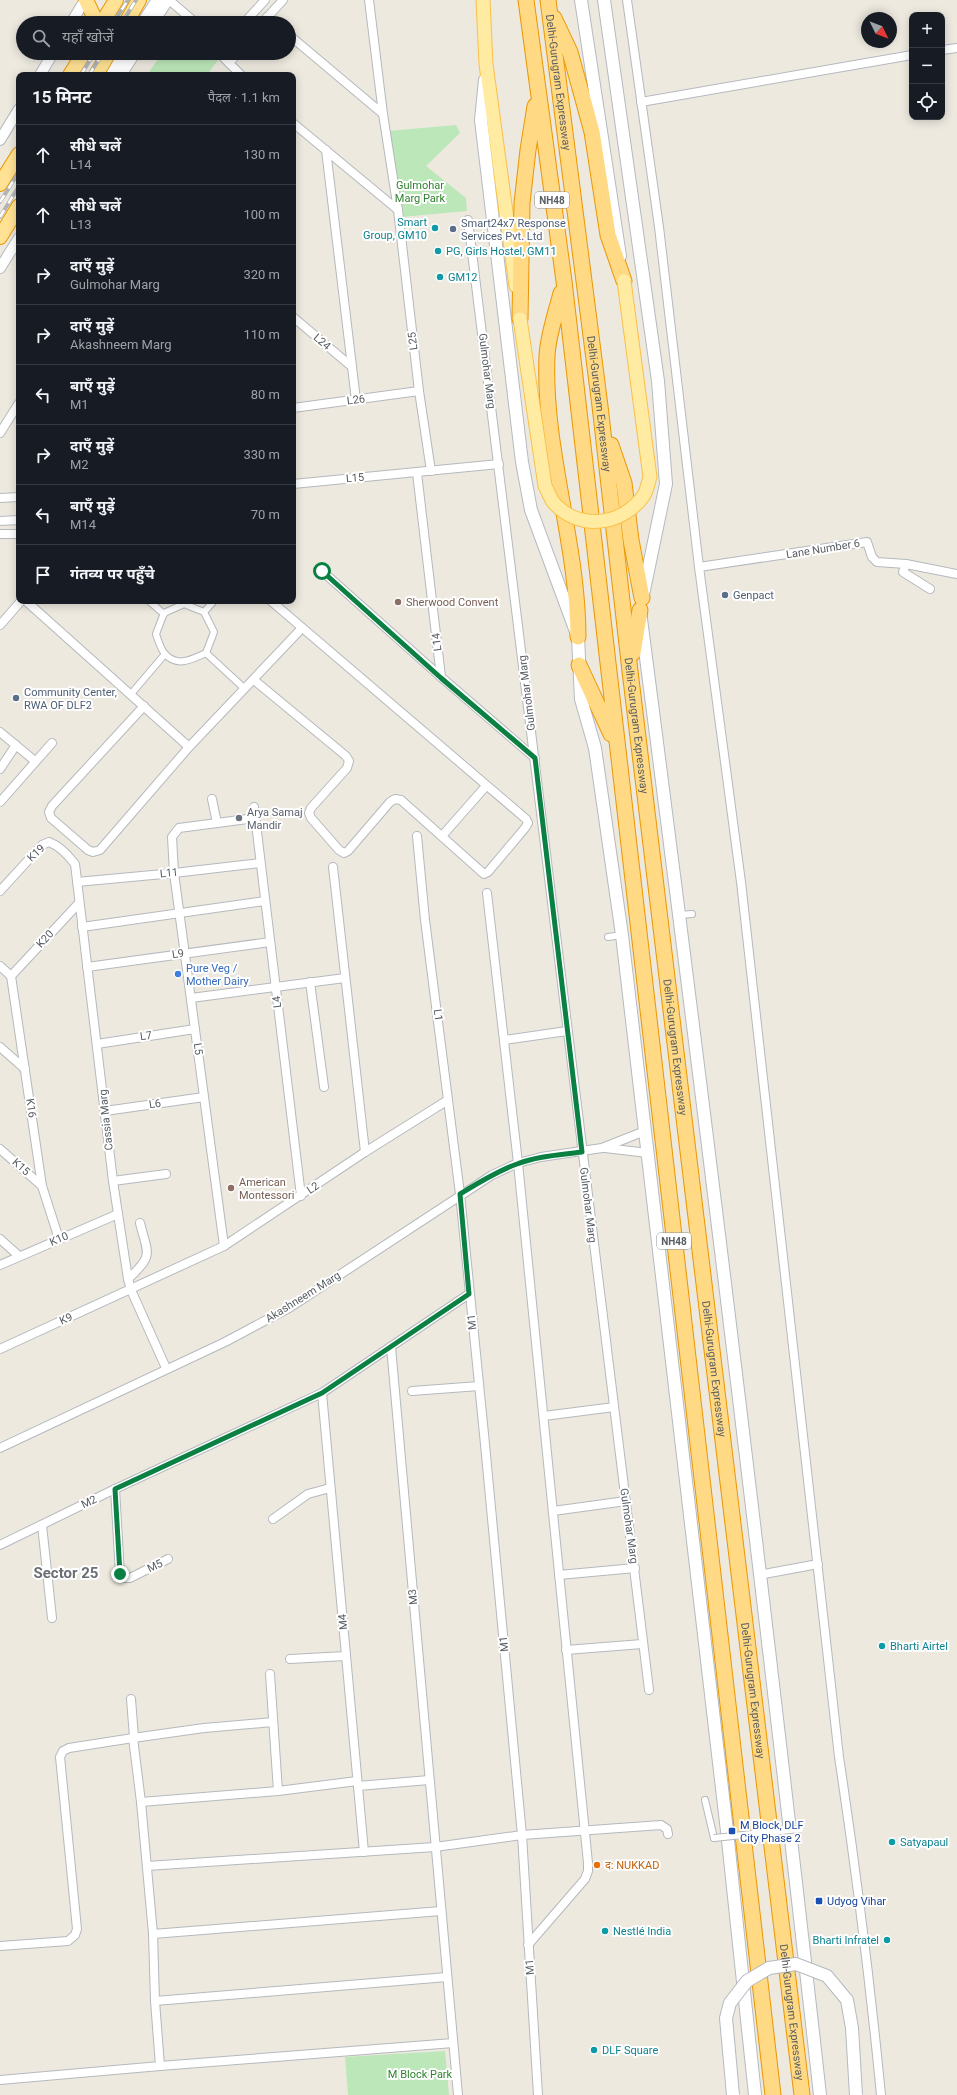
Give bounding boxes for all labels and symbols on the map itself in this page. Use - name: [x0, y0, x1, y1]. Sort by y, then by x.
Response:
- north arrow: [861, 12, 897, 48]
- street label: Delhi-Gurugram Expressway: [543, 13, 574, 152]
- park label: Gulmohar Marg Park: [395, 179, 446, 205]
- road number: NH48: [535, 192, 569, 208]
- place label: Smart Group, GM10: [363, 216, 427, 242]
- place label: Smart24x7 Response Services Pvt. Ltd: [461, 217, 566, 243]
- marker: Smart Group, GM10: [430, 223, 440, 233]
- marker: Smart24x7 Response Services Pvt. Ltd: [448, 224, 458, 234]
- place label: PG, Girls Hostel, GM11: [446, 245, 557, 258]
- marker: PG, Girls Hostel, GM11: [433, 246, 443, 256]
- place label: GM12: [448, 271, 477, 284]
- marker: GM12: [435, 272, 445, 282]
- street label: L24: [311, 331, 333, 353]
- street label: L25: [405, 331, 421, 351]
- street label: Gulmohar Marg: [476, 332, 498, 410]
- street label: Delhi-Gurugram Expressway: [585, 335, 614, 473]
- street label: L26: [346, 392, 366, 408]
- street label: L15: [345, 471, 365, 485]
- street label: Lane Number 6: [785, 537, 861, 561]
- route start: [313, 562, 331, 580]
- place label: Genpact: [733, 589, 774, 602]
- marker: Genpact: [720, 590, 730, 600]
- place label: Sherwood Convent: [406, 596, 499, 609]
- marker: Sherwood Convent: [393, 597, 403, 607]
- street label: L14: [429, 632, 445, 652]
- street label: Gulmohar Marg: [516, 654, 538, 732]
- street label: Delhi-Gurugram Expressway: [622, 657, 651, 795]
- place label: Community Center, RWA OF DLF2: [24, 686, 117, 712]
- marker: Community Center, RWA OF DLF2: [11, 693, 21, 703]
- place label: Arya Samaj Mandir: [247, 806, 303, 832]
- marker: Arya Samaj Mandir: [234, 813, 244, 823]
- street label: K19: [25, 842, 47, 864]
- street label: L11: [159, 866, 179, 880]
- street label: K20: [34, 928, 56, 950]
- street label: L9: [171, 947, 185, 961]
- place label: Pure Veg / Mother Dairy: [186, 962, 250, 988]
- marker: Pure Veg / Mother Dairy: [173, 969, 183, 979]
- street label: Delhi-Gurugram Expressway: [661, 978, 690, 1117]
- street label: L4: [270, 995, 284, 1009]
- street label: L1: [431, 1008, 445, 1022]
- street label: L7: [139, 1029, 153, 1043]
- street label: L5: [191, 1042, 205, 1056]
- street label: Cassia Marg: [96, 1089, 116, 1151]
- street label: L6: [148, 1097, 162, 1111]
- street label: K16: [23, 1098, 39, 1118]
- street label: K15: [9, 1156, 33, 1178]
- street label: Gulmohar Marg: [577, 1166, 599, 1244]
- place label: American Montessori: [239, 1176, 294, 1202]
- street label: L2: [304, 1179, 322, 1197]
- marker: American Montessori: [226, 1183, 236, 1193]
- street label: K10: [48, 1229, 70, 1249]
- road number: NH48: [657, 1233, 691, 1249]
- street label: Akashneem Marg: [263, 1269, 343, 1325]
- street label: Delhi-Gurugram Expressway: [700, 1300, 729, 1439]
- street label: K9: [57, 1310, 75, 1328]
- street label: M1: [465, 1313, 479, 1331]
- street label: Gulmohar Marg: [617, 1487, 641, 1565]
- street label: M2: [79, 1493, 99, 1511]
- street label: M5: [145, 1557, 165, 1575]
- district label: Sector 25: [34, 1564, 98, 1582]
- route end: [111, 1565, 129, 1583]
- street label: M3: [406, 1589, 420, 1605]
- street label: M4: [336, 1614, 350, 1630]
- street label: Delhi-Gurugram Expressway: [738, 1622, 768, 1760]
- street label: M1: [497, 1636, 511, 1652]
- place label: Bharti Airtel: [890, 1640, 948, 1653]
- marker: Bharti Airtel: [877, 1641, 887, 1651]
- place label: M Block, DLF City Phase 2: [740, 1819, 804, 1845]
- marker: M Block, DLF City Phase 2: [727, 1826, 737, 1836]
- place label: Satyapaul: [900, 1836, 948, 1849]
- marker: Satyapaul: [887, 1837, 897, 1847]
- place label: द: NUKKAD: [605, 1859, 659, 1872]
- marker: द: NUKKAD: [592, 1860, 602, 1870]
- place label: Udyog Vihar: [827, 1895, 886, 1908]
- marker: Udyog Vihar: [814, 1896, 824, 1906]
- place label: Nestlé India: [613, 1925, 671, 1938]
- marker: Nestlé India: [600, 1926, 610, 1936]
- place label: Bharti Infratel: [813, 1934, 879, 1947]
- marker: Bharti Infratel: [882, 1935, 892, 1945]
- street label: Delhi-Gurugram Expressway: [777, 1943, 807, 2082]
- street label: M1: [523, 1959, 537, 1975]
- place label: DLF Square: [602, 2044, 658, 2057]
- marker: DLF Square: [589, 2045, 599, 2055]
- park label: M Block Park: [388, 2068, 453, 2081]

